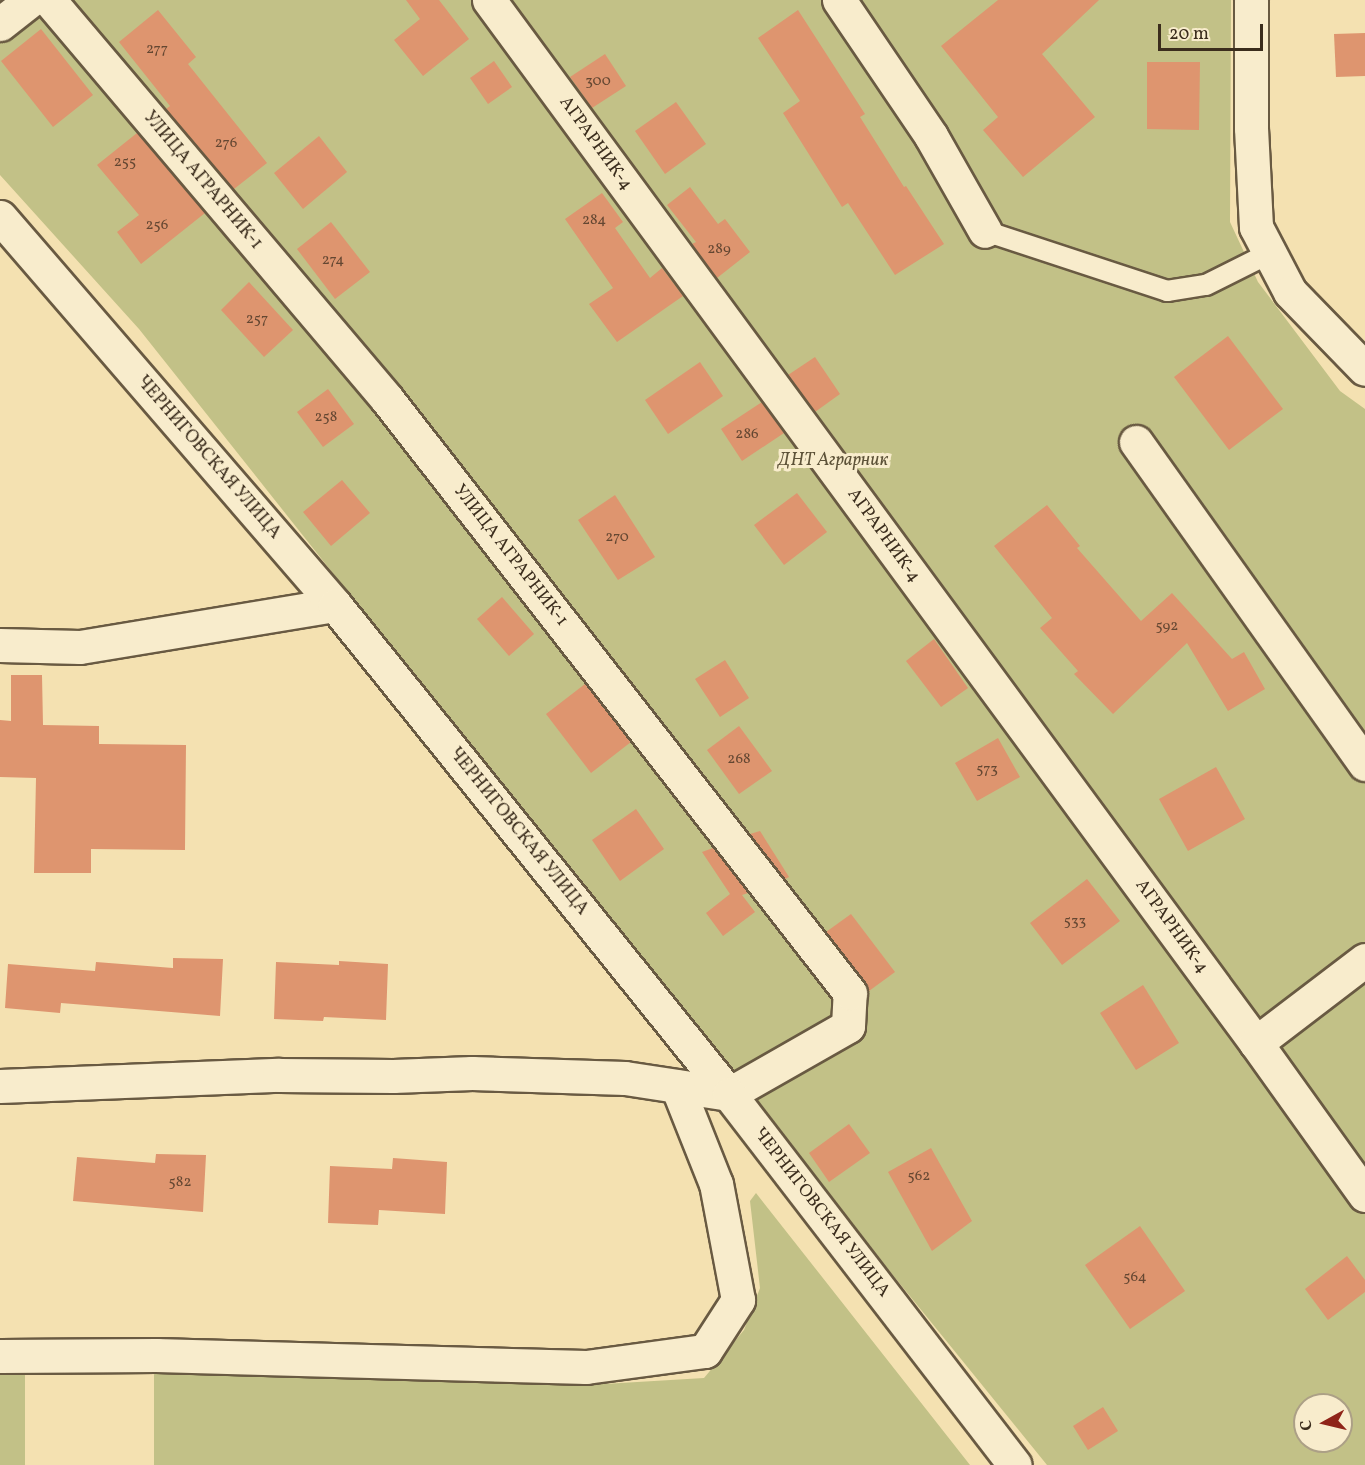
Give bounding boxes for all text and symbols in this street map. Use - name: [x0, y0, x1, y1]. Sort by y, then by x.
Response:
- scale bar: [1161, 12, 1266, 50]
- text: 20 m: [1169, 22, 1209, 47]
- house number: 277: [146, 41, 168, 59]
- house number: 300: [585, 73, 611, 91]
- street label: АГРАРНИК-4: [554, 93, 636, 195]
- street label: УЛИЦА АГРАРНИК-1: [138, 107, 266, 255]
- house number: 276: [215, 135, 237, 153]
- house number: 255: [114, 154, 136, 172]
- house number: 284: [582, 212, 606, 230]
- house number: 256: [146, 217, 168, 235]
- house number: 289: [707, 241, 731, 259]
- house number: 274: [322, 252, 344, 270]
- house number: 257: [246, 311, 268, 329]
- street label: ЧЕРНИГОВСКАЯ УЛИЦА: [131, 372, 285, 544]
- house number: 258: [315, 409, 337, 427]
- house number: 286: [735, 426, 759, 444]
- park label: ДНТ Аграрник: [778, 450, 888, 472]
- street label: УЛИЦА АГРАРНИК-1: [448, 481, 572, 631]
- street label: АГРАРНИК-4: [842, 485, 924, 587]
- house number: 270: [605, 529, 629, 547]
- house number: 592: [1156, 618, 1178, 636]
- street label: ЧЕРНИГОВСКАЯ УЛИЦА: [444, 744, 592, 920]
- house number: 268: [727, 751, 751, 769]
- house number: 573: [976, 761, 998, 779]
- street label: АГРАРНИК-4: [1130, 876, 1212, 978]
- house number: 533: [1064, 913, 1086, 931]
- street label: ЧЕРНИГОВСКАЯ УЛИЦА: [748, 1124, 894, 1302]
- house number: 562: [908, 1168, 930, 1186]
- house number: 582: [169, 1174, 191, 1192]
- house number: 564: [1123, 1269, 1147, 1287]
- north arrow: [1293, 1393, 1353, 1453]
- text: С: [1296, 1419, 1319, 1432]

